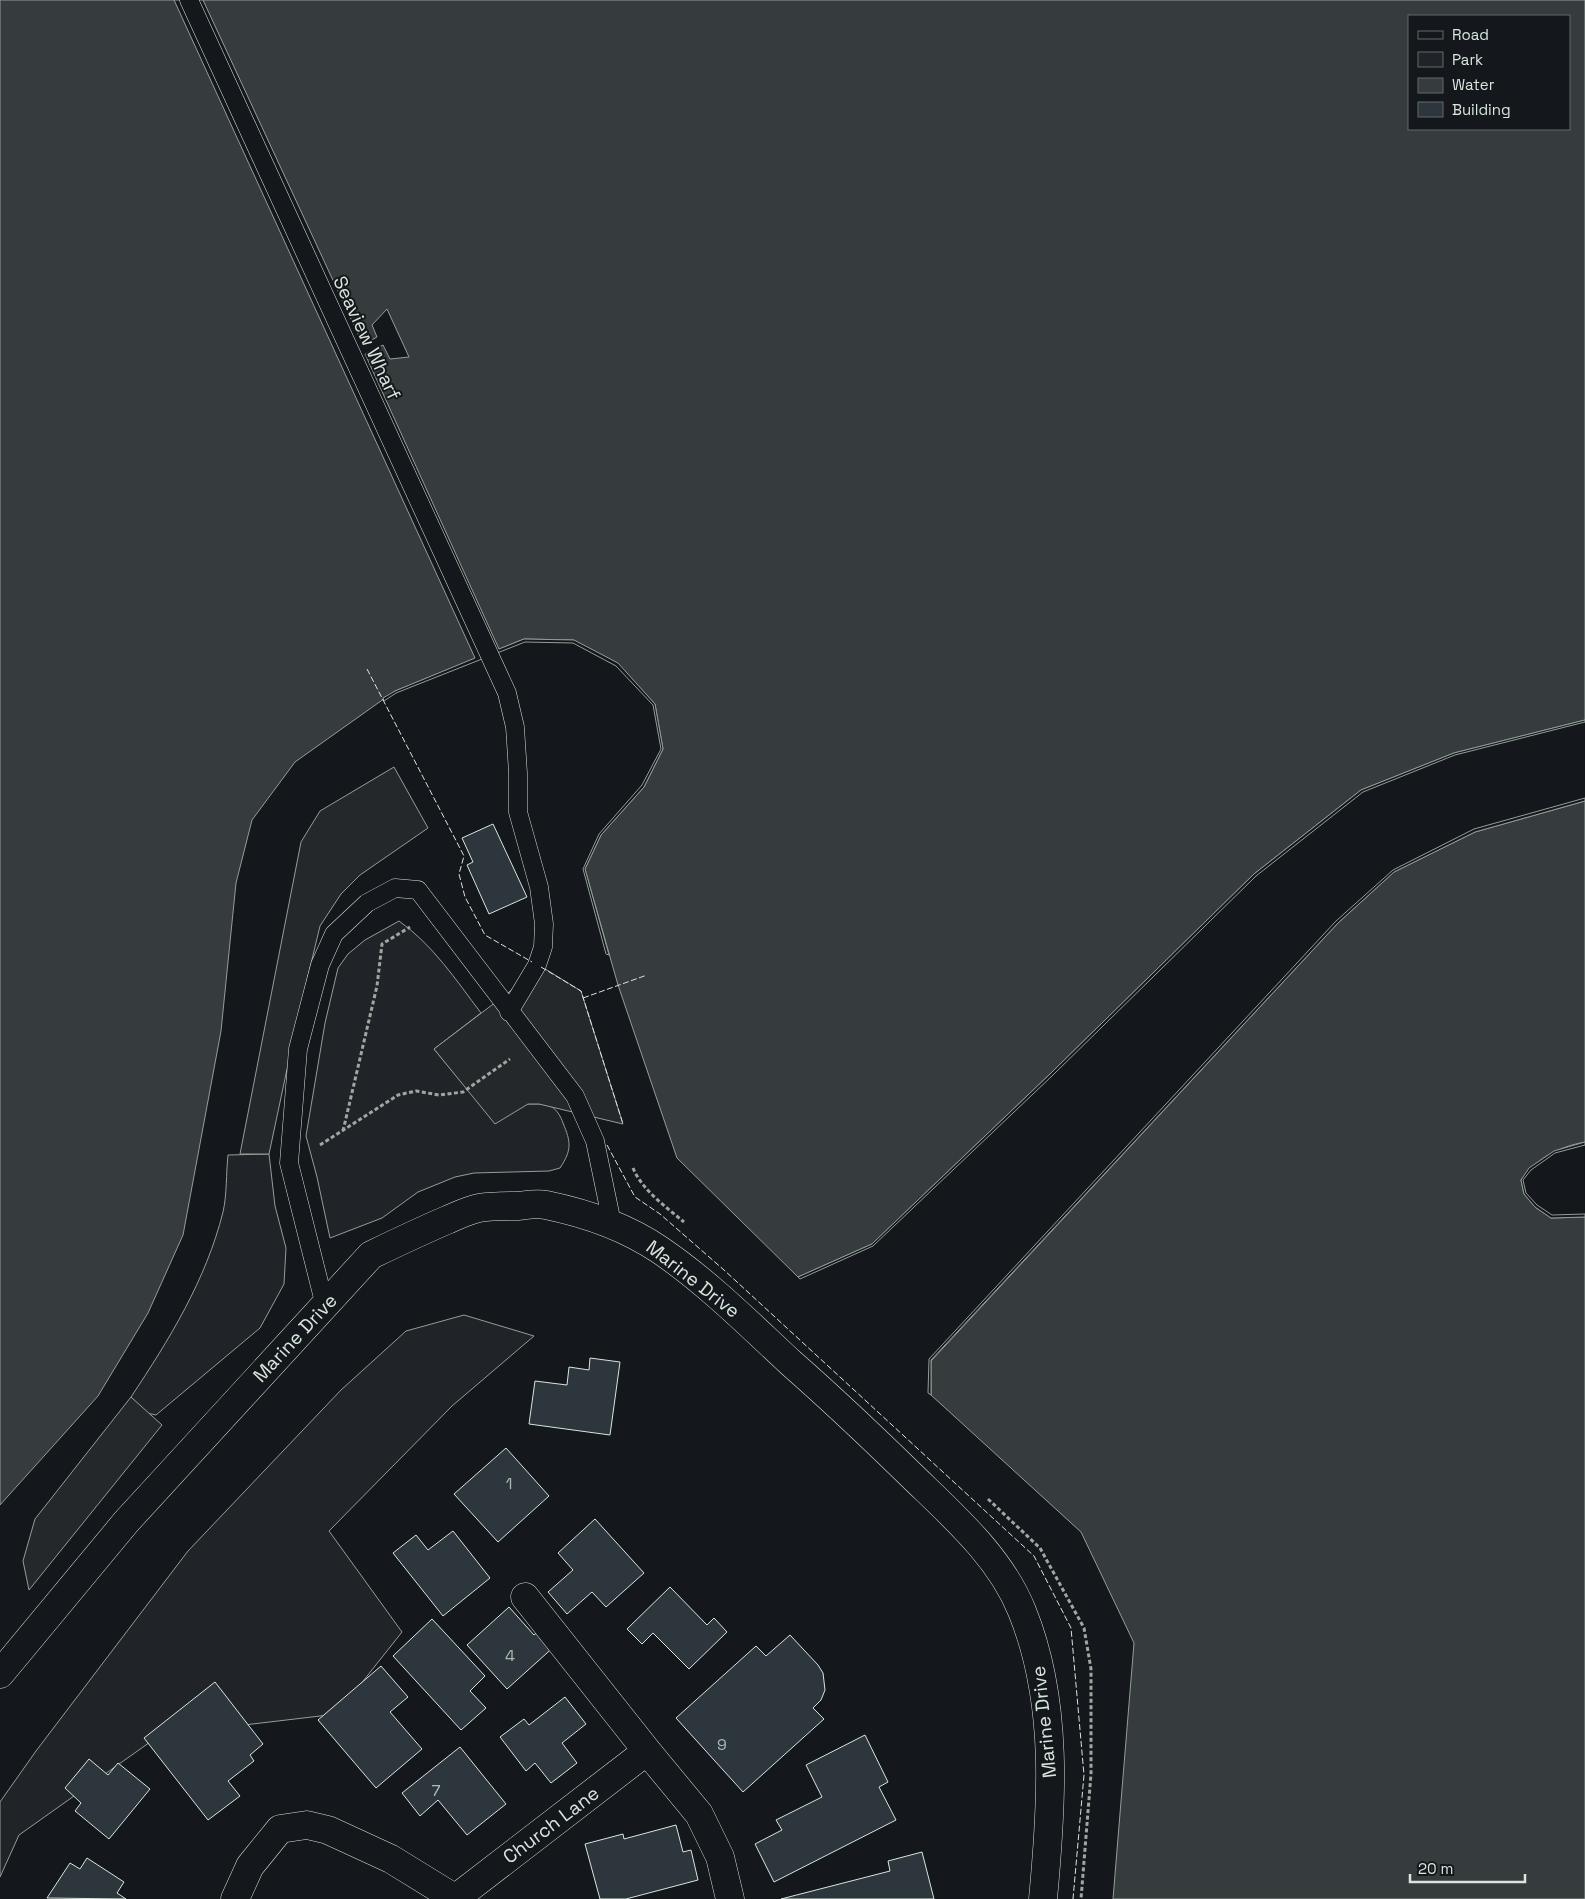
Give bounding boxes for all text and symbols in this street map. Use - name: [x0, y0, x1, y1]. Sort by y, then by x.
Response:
- legend: [1408, 15, 1570, 130]
- text: Road: [1452, 25, 1489, 44]
- text: Park: [1452, 50, 1483, 69]
- text: Water: [1452, 75, 1495, 94]
- text: Building: [1452, 100, 1511, 119]
- street label: Seaview Wharf: [327, 272, 407, 404]
- street label: Marine Drive: [641, 1235, 745, 1323]
- street label: Marine Drive: [248, 1288, 342, 1388]
- house number: 1: [506, 1473, 512, 1494]
- house number: 4: [505, 1645, 515, 1666]
- street label: Marine Drive: [1026, 1665, 1062, 1779]
- house number: 9: [717, 1734, 727, 1755]
- house number: 7: [431, 1780, 441, 1801]
- street label: Church Lane: [498, 1781, 604, 1869]
- scale bar: [1410, 1852, 1525, 1884]
- text: 20 m: [1418, 1859, 1453, 1878]

